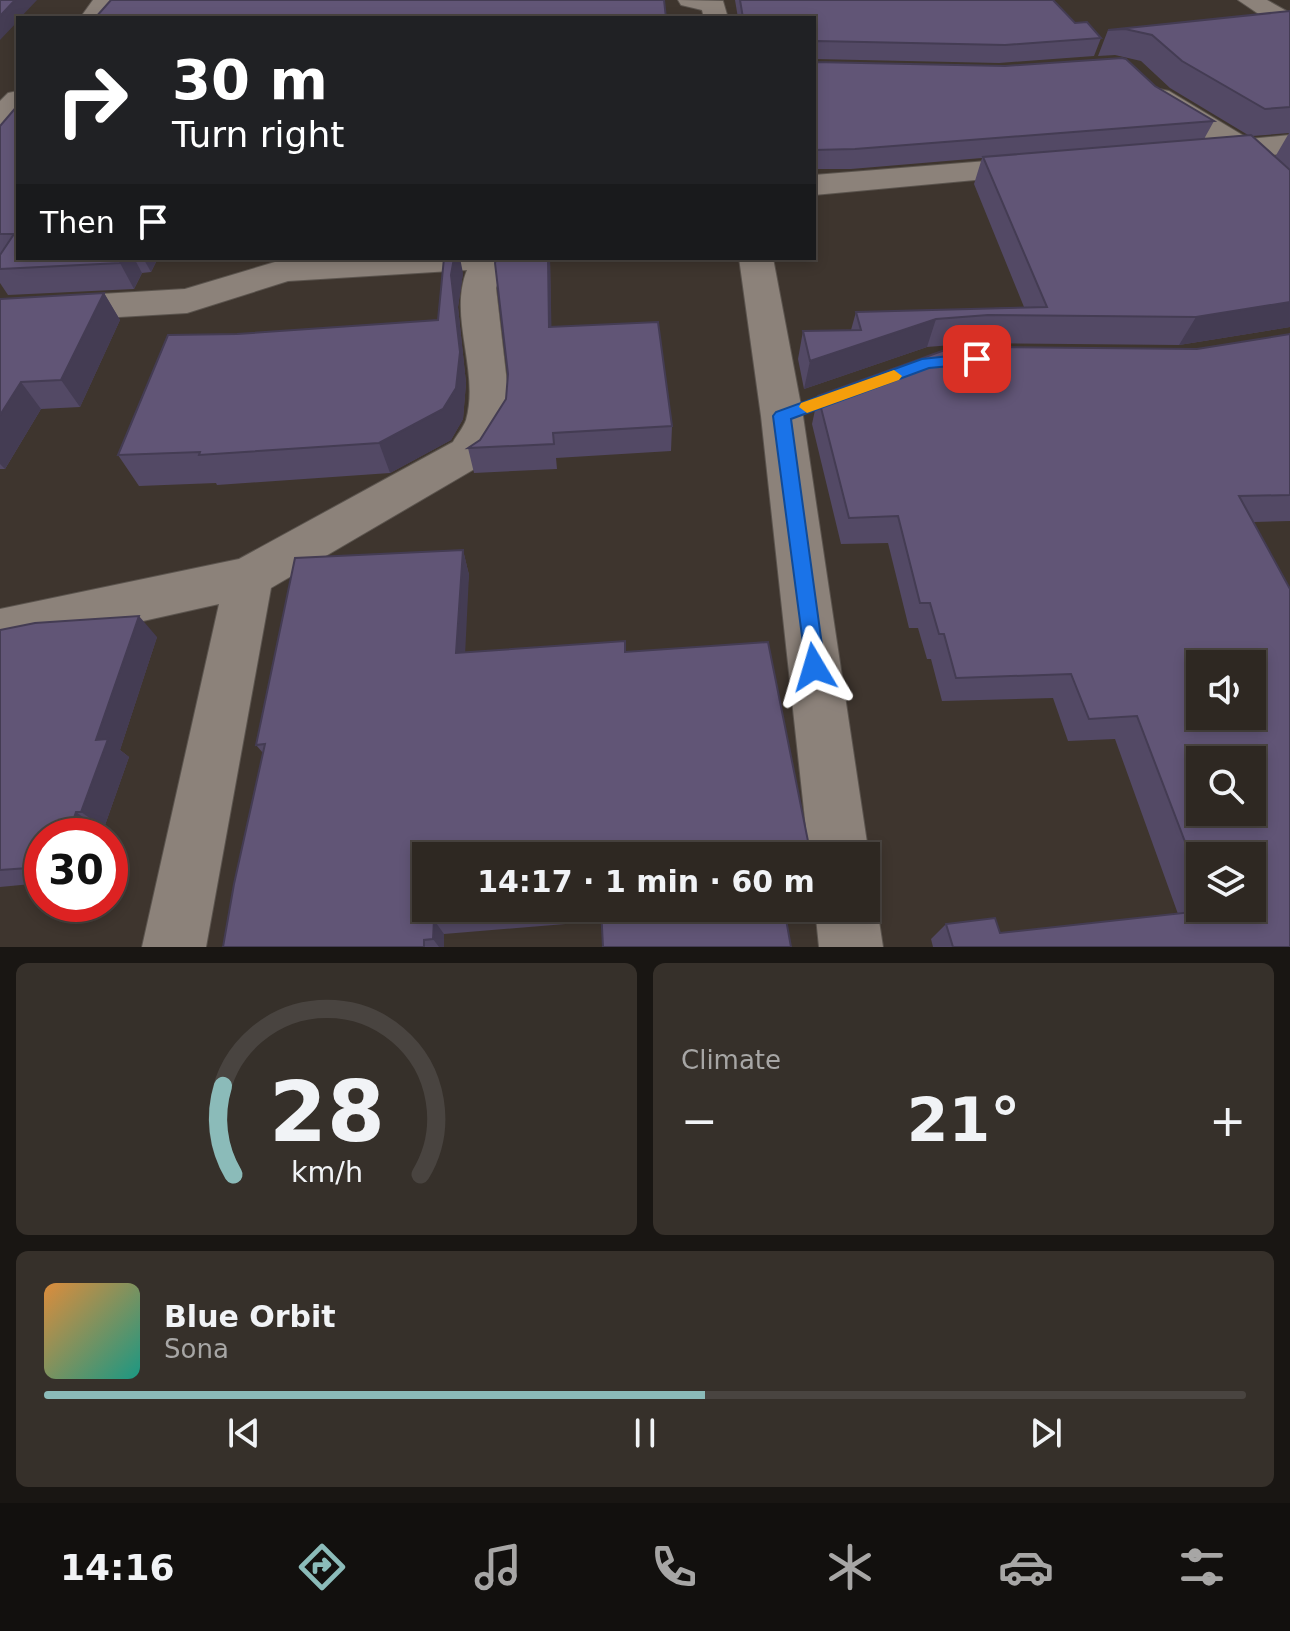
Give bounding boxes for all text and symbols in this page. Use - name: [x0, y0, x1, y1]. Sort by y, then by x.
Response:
- text: 30 m: [172, 47, 328, 112]
- icon: right: [40, 48, 144, 152]
- text: Turn right: [172, 114, 344, 155]
- icon: arrive: [131, 200, 175, 244]
- text: Then: [40, 205, 115, 240]
- pin: [943, 325, 1011, 393]
- icon: arrive: [955, 337, 999, 381]
- position arrow: [772, 625, 856, 709]
- map controls: [1186, 650, 1266, 922]
- button: sound: [1186, 650, 1266, 730]
- button: search: [1186, 746, 1266, 826]
- speed limit sign: 30: [24, 818, 128, 922]
- button: layers: [1186, 842, 1266, 922]
- text: 14:17 · 1 min · 60 m: [477, 864, 815, 899]
- text: Climate: [681, 1045, 781, 1075]
- text: 28: [269, 1064, 384, 1161]
- text: 21°: [907, 1085, 1020, 1155]
- text: −: [681, 1095, 718, 1146]
- text: +: [1209, 1095, 1246, 1146]
- text: km/h: [290, 1155, 363, 1189]
- text: Blue Orbit: [164, 1299, 336, 1334]
- text: Sona: [164, 1334, 229, 1364]
- icon: previous: [222, 1411, 266, 1455]
- icon: pause: [623, 1411, 667, 1455]
- icon: next: [1024, 1411, 1068, 1455]
- icon: directions: [294, 1539, 350, 1595]
- icon: music: [470, 1539, 526, 1595]
- icon: phone: [646, 1539, 702, 1595]
- icon: climate: [822, 1539, 878, 1595]
- icon: car: [998, 1539, 1054, 1595]
- icon: filters: [1174, 1539, 1230, 1595]
- text: 14:16: [60, 1547, 175, 1588]

